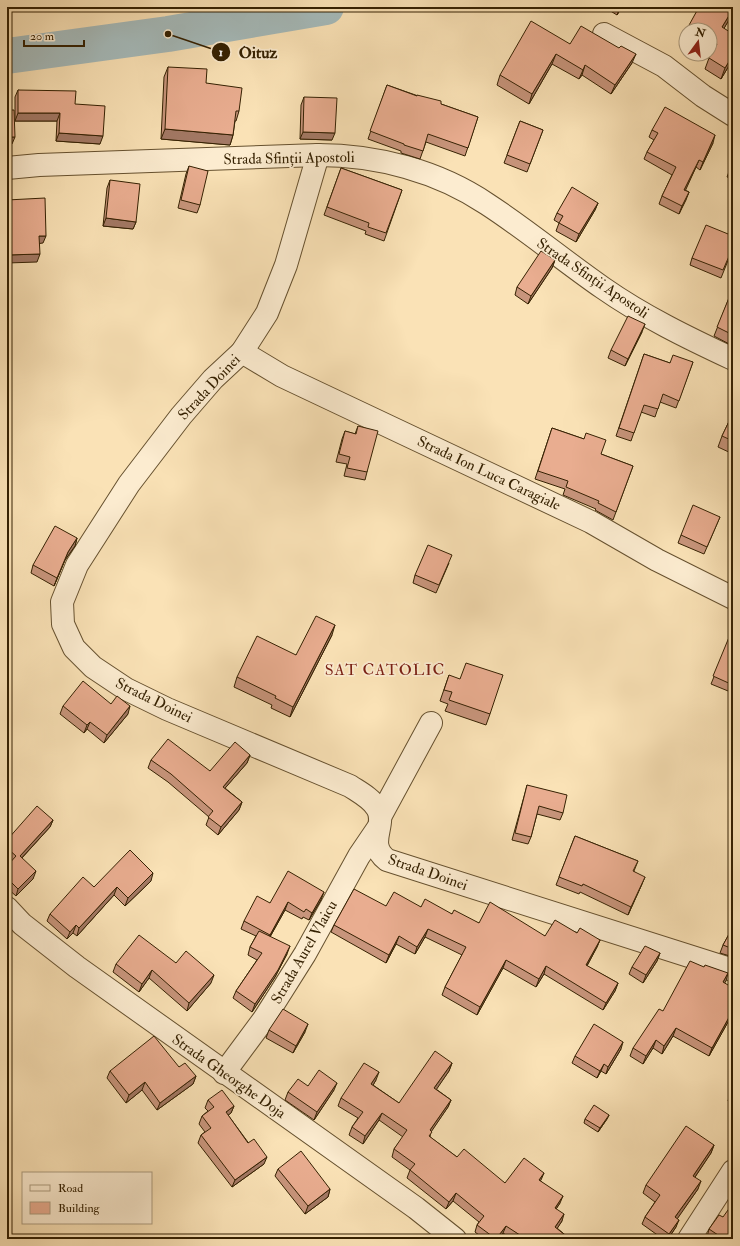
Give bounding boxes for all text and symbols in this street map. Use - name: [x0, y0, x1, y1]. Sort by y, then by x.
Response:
- scale bar: [24, 22, 84, 48]
- north arrow: [678, 22, 718, 62]
- text: N: [693, 25, 708, 41]
- text: 20 m: [30, 29, 55, 44]
- callout: Oituz: [211, 38, 286, 66]
- text: Oituz: [239, 43, 277, 63]
- text: 1: [219, 45, 223, 60]
- street label: Strada Sfinții Apostoli: [223, 148, 355, 170]
- street label: Strada Sfinții Apostoli: [532, 234, 652, 324]
- street label: Strada Doinei: [174, 350, 245, 424]
- street label: Strada Ion Luca Caragiale: [414, 432, 564, 515]
- district label: SAT CATOLIC: [325, 660, 445, 680]
- street label: Strada Doinei: [112, 674, 195, 727]
- street label: Strada Doinei: [385, 850, 470, 895]
- street label: Strada Aurel Vlaicu: [267, 897, 342, 1007]
- street label: Strada Gheorghe Doja: [168, 1030, 290, 1123]
- legend: [22, 1172, 152, 1224]
- text: Road: [58, 1181, 83, 1196]
- text: Building: [58, 1201, 101, 1216]

